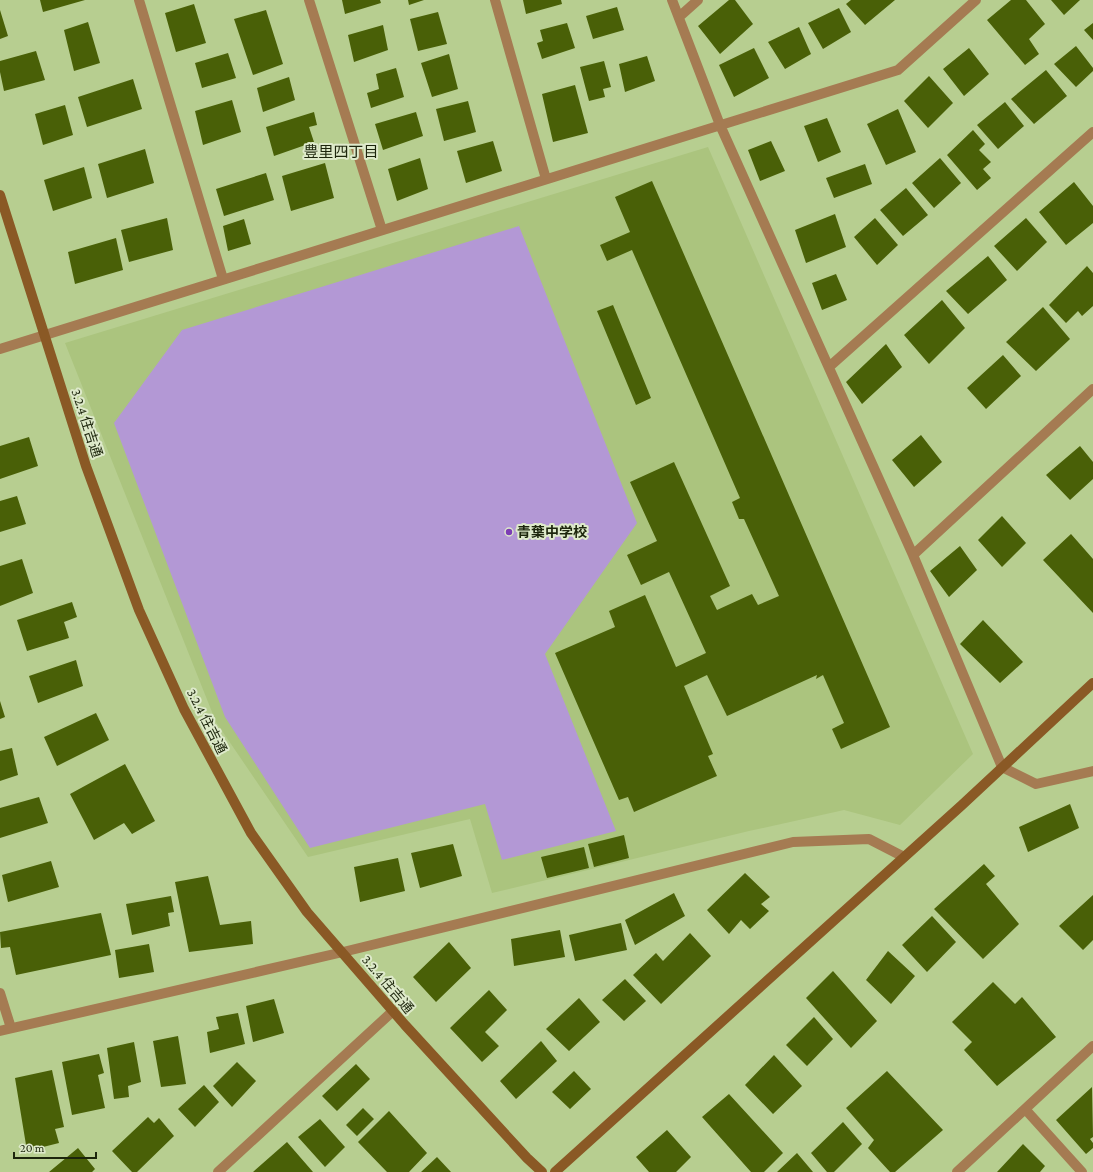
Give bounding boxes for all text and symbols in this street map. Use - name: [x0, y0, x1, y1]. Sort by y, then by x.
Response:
- district label: 豊里四丁目: [303, 144, 379, 160]
- street label: 3.2.4 住吉通: [68, 387, 106, 459]
- place label: 青葉中学校: [517, 524, 587, 540]
- marker: 青葉中学校: [504, 527, 514, 537]
- street label: 3.2.4 住吉通: [184, 686, 230, 756]
- street label: 3.2.4 住吉通: [359, 952, 417, 1016]
- scale bar: [14, 1134, 96, 1160]
- text: 20 m: [20, 1141, 45, 1155]

